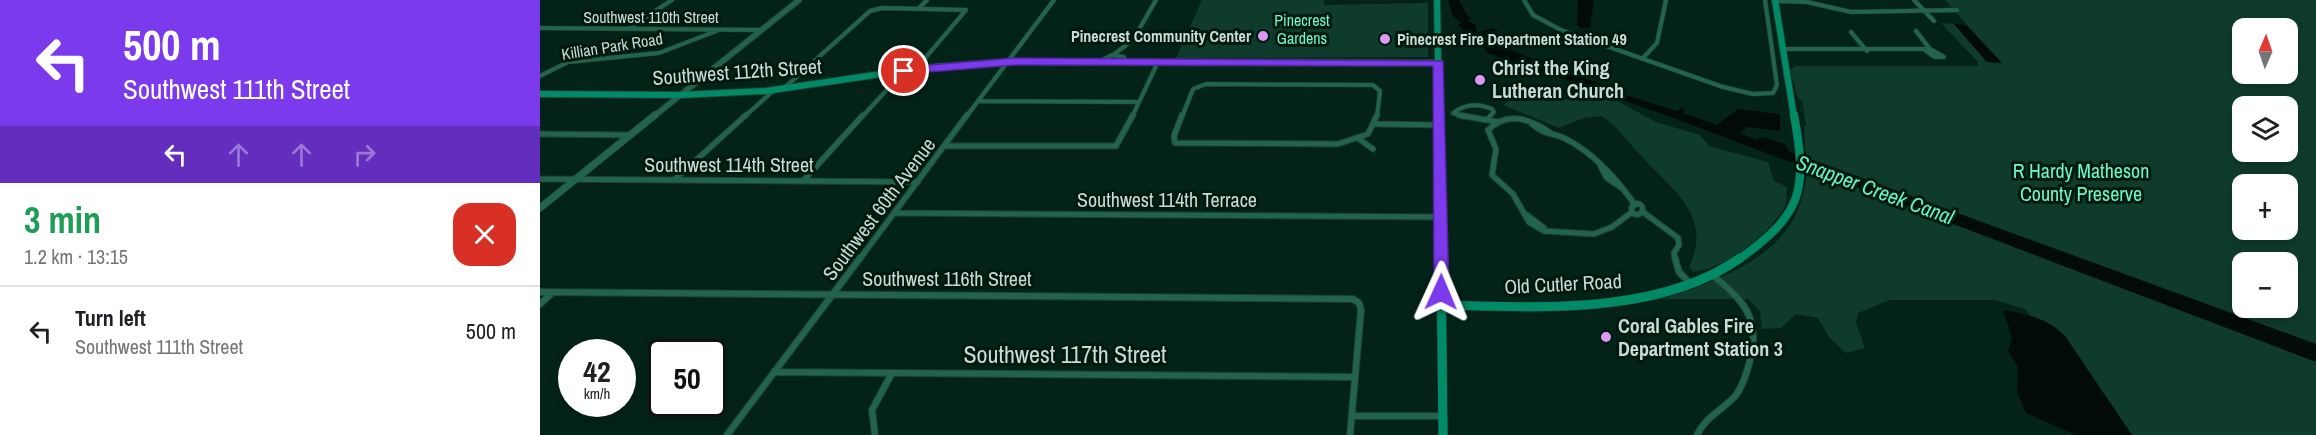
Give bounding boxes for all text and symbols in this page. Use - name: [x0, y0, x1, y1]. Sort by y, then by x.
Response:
- street label: Southwest 110th Street: [583, 6, 719, 28]
- park label: Pinecrest Gardens: [1274, 9, 1330, 49]
- text: 500 m: [123, 17, 221, 73]
- north arrow: [2232, 18, 2298, 84]
- map controls: [2232, 18, 2298, 318]
- icon: left: [24, 24, 102, 102]
- place label: Pinecrest Community Center: [1071, 25, 1252, 47]
- street label: Killian Park Road: [560, 27, 664, 65]
- place label: Pinecrest Fire Department Station 49: [1397, 28, 1627, 50]
- marker: Pinecrest Community Center: [1256, 29, 1270, 43]
- marker: Pinecrest Fire Department Station 49: [1378, 32, 1392, 46]
- pin: [878, 45, 929, 96]
- street label: Southwest 112th Street: [652, 52, 823, 91]
- icon: arrive: [887, 54, 920, 87]
- place label: Christ the King Lutheran Church: [1492, 54, 1624, 104]
- text: Southwest 111th Street: [123, 71, 350, 107]
- marker: Christ the King Lutheran Church: [1473, 73, 1487, 87]
- button: layers: [2232, 96, 2298, 162]
- street label: Southwest 60th Avenue: [816, 132, 941, 286]
- icon: left: [159, 138, 192, 171]
- icon: ahead: [222, 138, 255, 171]
- icon: ahead: [285, 138, 318, 171]
- icon: right: [348, 138, 381, 171]
- water label: Snapper Creek Canal: [1792, 148, 1959, 232]
- street label: Southwest 114th Street: [644, 151, 814, 178]
- park label: R Hardy Matheson County Preserve: [2013, 157, 2149, 207]
- button: +: [2232, 174, 2298, 240]
- street label: Southwest 114th Terrace: [1077, 186, 1257, 213]
- text: 3 min: [24, 196, 101, 244]
- button: close: [453, 203, 516, 266]
- text: 1.2 km · 13:15: [24, 243, 128, 270]
- button: −: [2232, 252, 2298, 318]
- position arrow: [1409, 260, 1473, 324]
- street label: Southwest 116th Street: [862, 265, 1032, 292]
- street label: Old Cutler Road: [1504, 267, 1622, 300]
- text: Turn left: [75, 303, 146, 333]
- place label: Coral Gables Fire Department Station 3: [1618, 312, 1783, 362]
- icon: left: [24, 315, 57, 348]
- text: 500 m: [466, 316, 516, 346]
- marker: Coral Gables Fire Department Station 3: [1599, 330, 1613, 344]
- text: Southwest 111th Street: [75, 333, 243, 360]
- street label: Southwest 117th Street: [963, 338, 1167, 370]
- speed limit sign: 50: [648, 339, 726, 417]
- text: 42: [583, 351, 611, 391]
- text: km/h: [584, 383, 610, 404]

